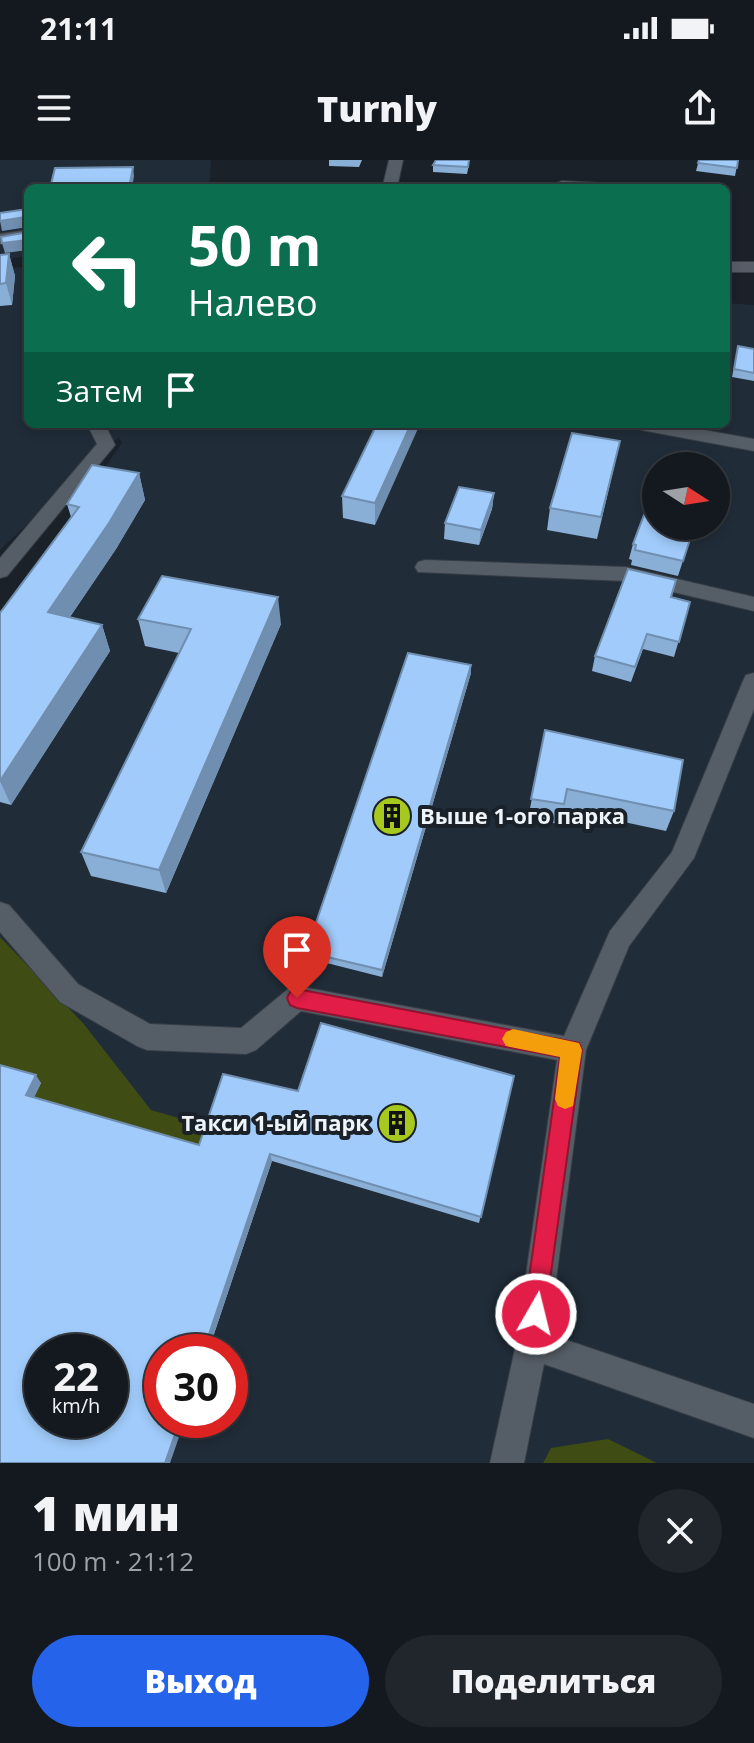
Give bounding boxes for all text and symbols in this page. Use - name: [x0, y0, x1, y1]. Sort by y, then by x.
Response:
- text: 21:11: [40, 8, 117, 49]
- text: Turnly: [317, 84, 437, 133]
- icon: menu: [32, 86, 76, 130]
- icon: share: [678, 86, 722, 130]
- text: 50 m: [188, 206, 322, 282]
- icon: left: [56, 216, 160, 320]
- text: Налево: [188, 278, 318, 327]
- icon: arrive: [159, 368, 203, 412]
- text: Затем: [56, 370, 143, 411]
- north arrow: [642, 452, 730, 540]
- map controls: [642, 452, 730, 540]
- building icon: Выше 1-ого парка: [371, 795, 413, 837]
- place label: Выше 1-ого парка: [420, 800, 625, 830]
- pin: [263, 916, 331, 998]
- icon: arrive: [275, 928, 319, 972]
- building icon: Такси 1-ый парк: [376, 1102, 418, 1144]
- place label: Такси 1-ый парк: [181, 1107, 369, 1137]
- position arrow: [494, 1272, 578, 1356]
- speed limit sign: 30: [144, 1334, 248, 1438]
- text: 22: [53, 1348, 99, 1403]
- text: km/h: [52, 1392, 100, 1419]
- text: 1 мин: [32, 1480, 180, 1545]
- button: close: [638, 1489, 722, 1573]
- text: 100 m · 21:12: [32, 1543, 194, 1579]
- button: Выход: [32, 1635, 369, 1727]
- button: Поделиться: [385, 1635, 722, 1727]

